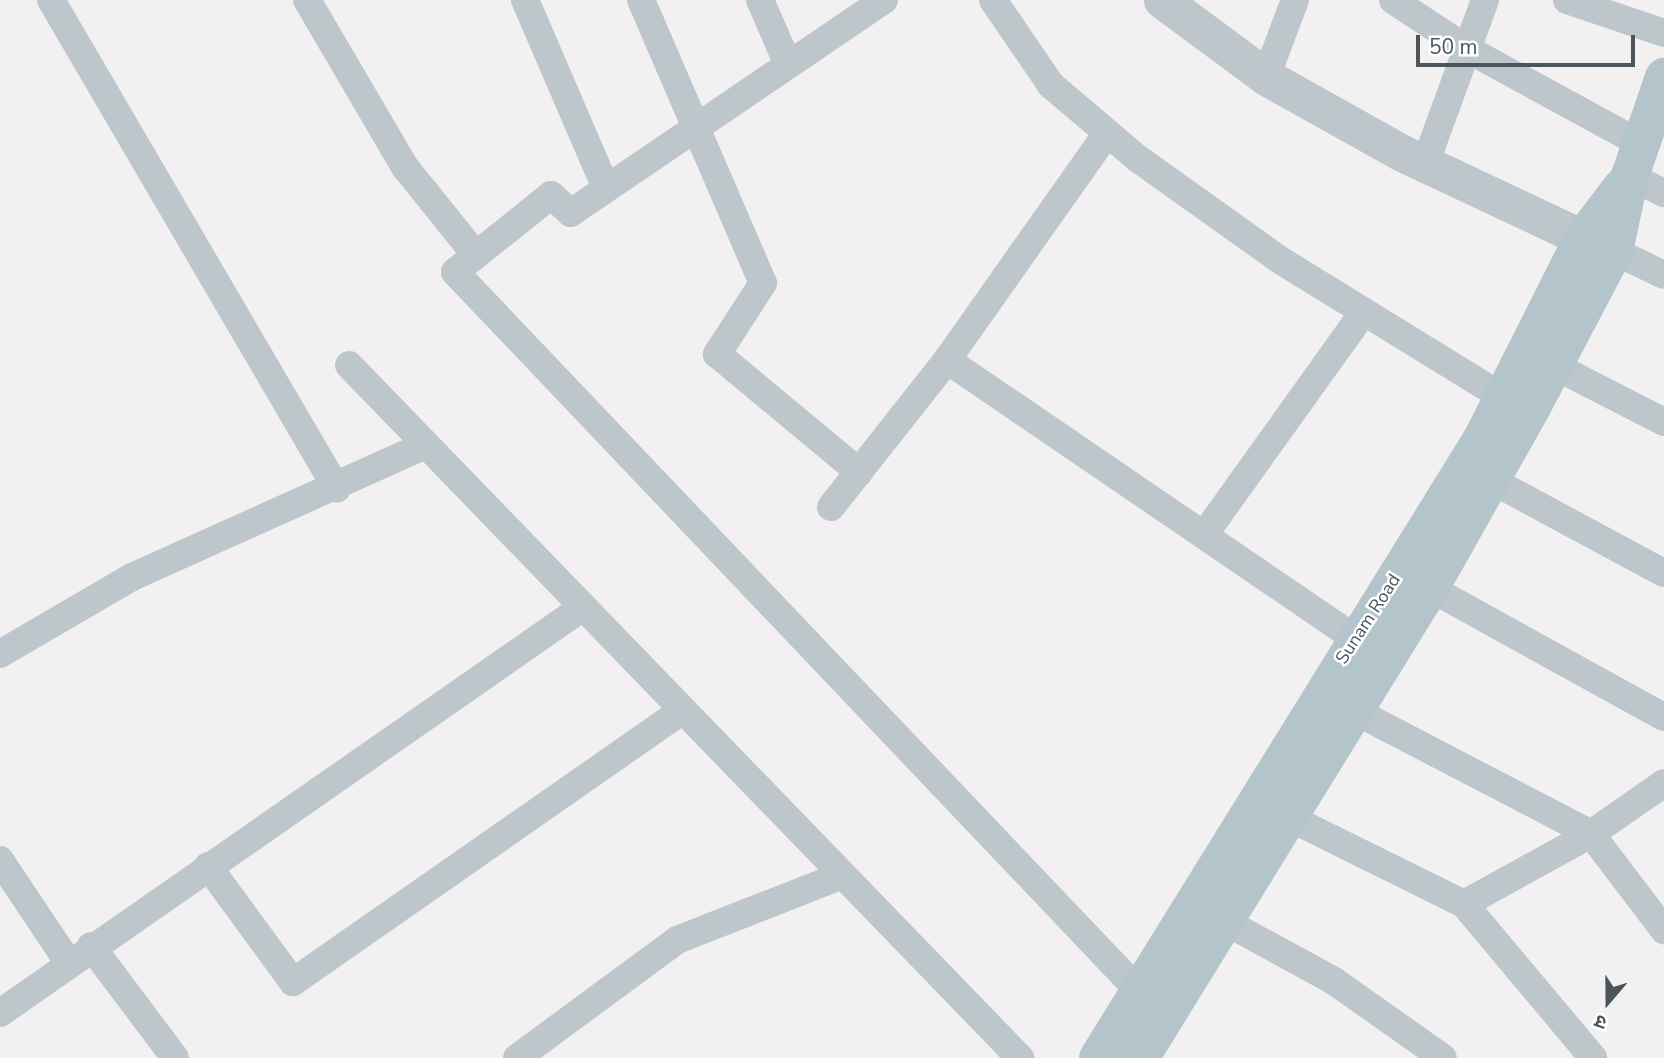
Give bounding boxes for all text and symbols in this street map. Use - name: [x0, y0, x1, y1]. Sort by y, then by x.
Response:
- scale bar: [1419, 21, 1638, 65]
- text: 50 m: [1429, 33, 1478, 61]
- street label: Sunam Road: [1331, 570, 1405, 668]
- north arrow: [1573, 967, 1643, 1037]
- text: उ: [1591, 1008, 1610, 1036]

